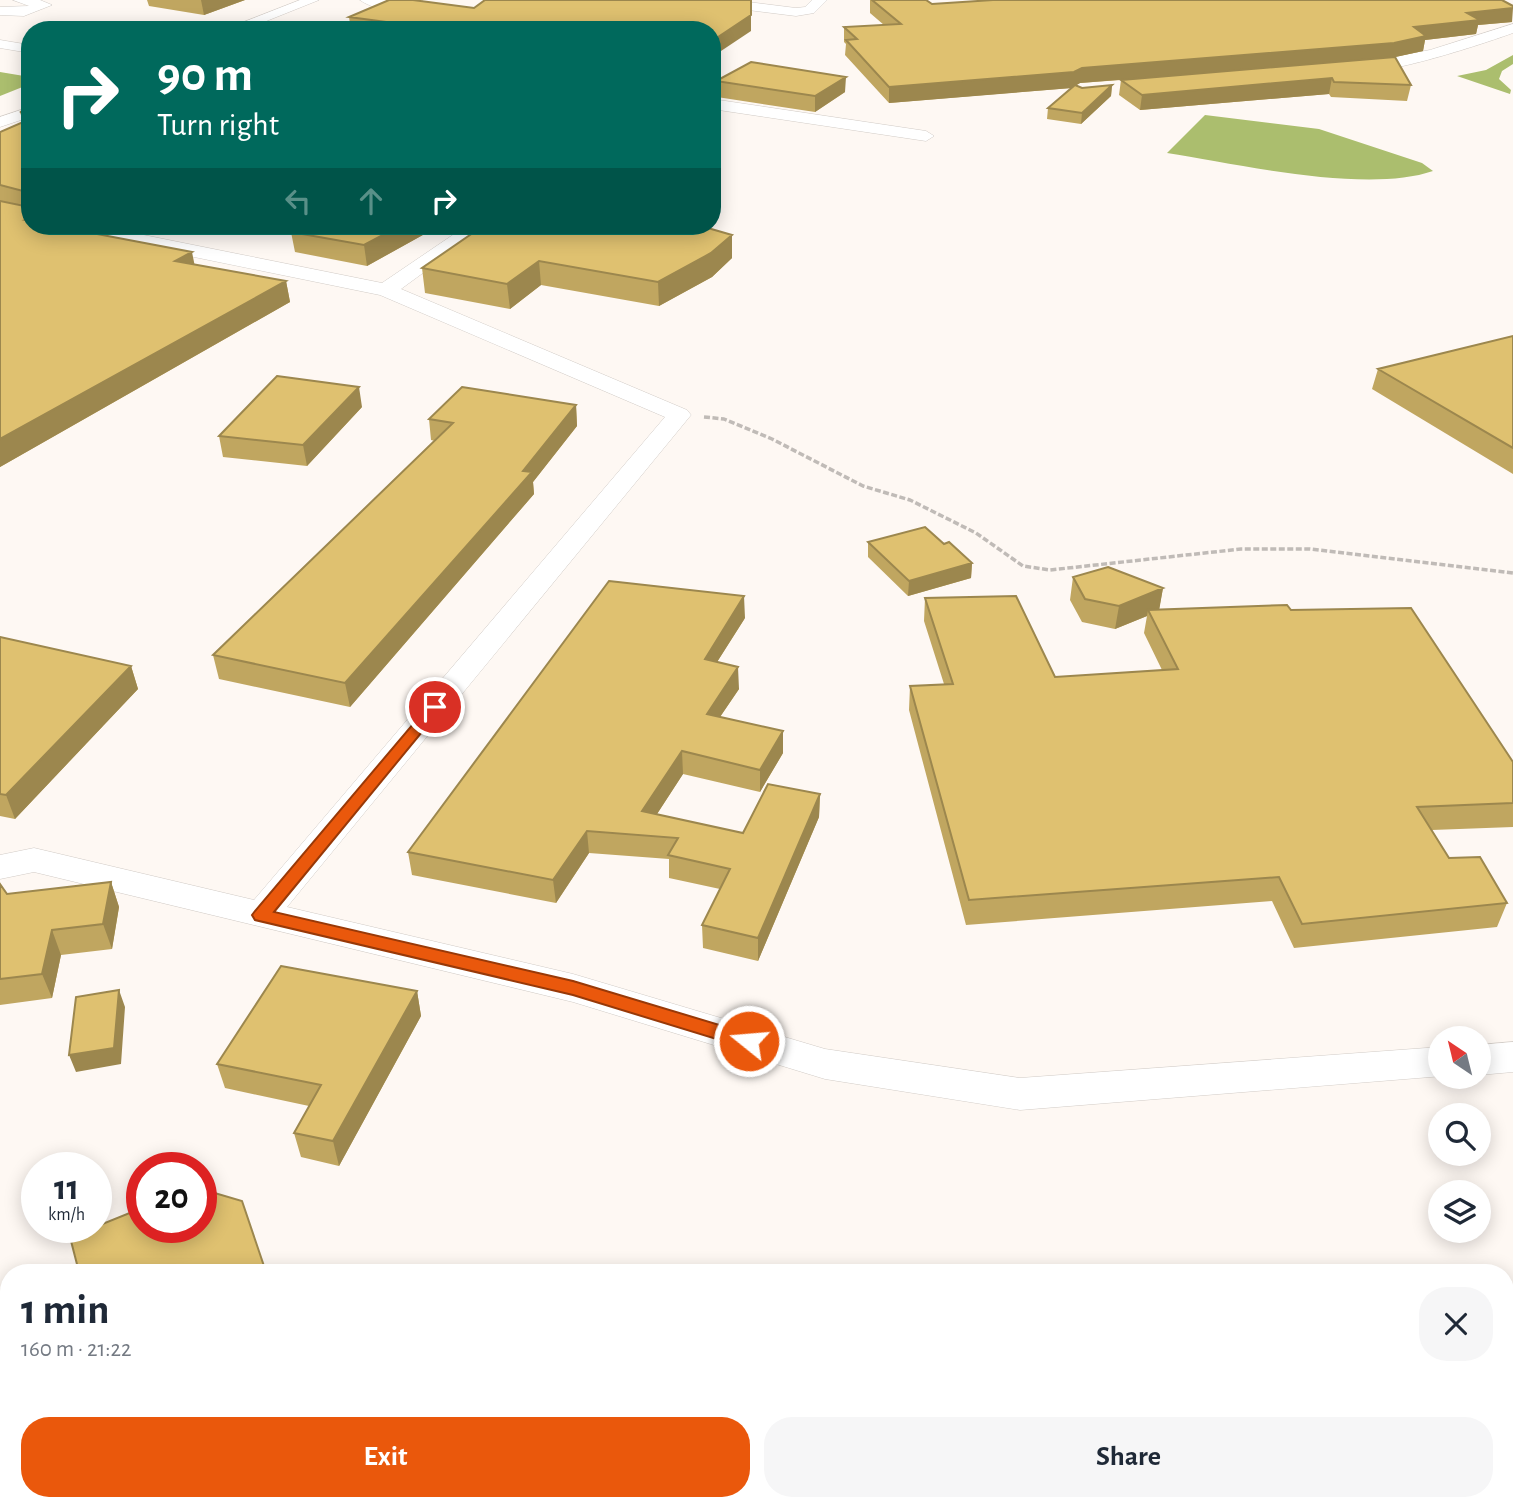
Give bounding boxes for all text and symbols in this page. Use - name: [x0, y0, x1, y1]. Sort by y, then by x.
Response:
- icon: right: [42, 49, 133, 140]
- text: 90 m: [157, 51, 253, 100]
- text: Turn right: [157, 109, 279, 141]
- icon: left: [279, 182, 317, 220]
- icon: ahead: [352, 182, 390, 220]
- icon: right: [425, 182, 463, 220]
- pin: [405, 677, 465, 737]
- icon: arrive: [416, 688, 454, 726]
- position arrow: [712, 1004, 786, 1078]
- north arrow: [1428, 1026, 1491, 1088]
- map controls: [1428, 1026, 1491, 1243]
- button: search: [1428, 1103, 1491, 1166]
- speed limit sign: 20: [126, 1152, 217, 1243]
- text: 11: [54, 1171, 79, 1206]
- button: layers: [1428, 1180, 1491, 1243]
- text: km/h: [48, 1206, 85, 1224]
- button: close: [1419, 1287, 1493, 1361]
- text: 1 min: [21, 1289, 110, 1331]
- text: 160 m · 21:22: [21, 1338, 132, 1361]
- button: Exit: [21, 1417, 750, 1497]
- button: Share: [764, 1417, 1493, 1497]

